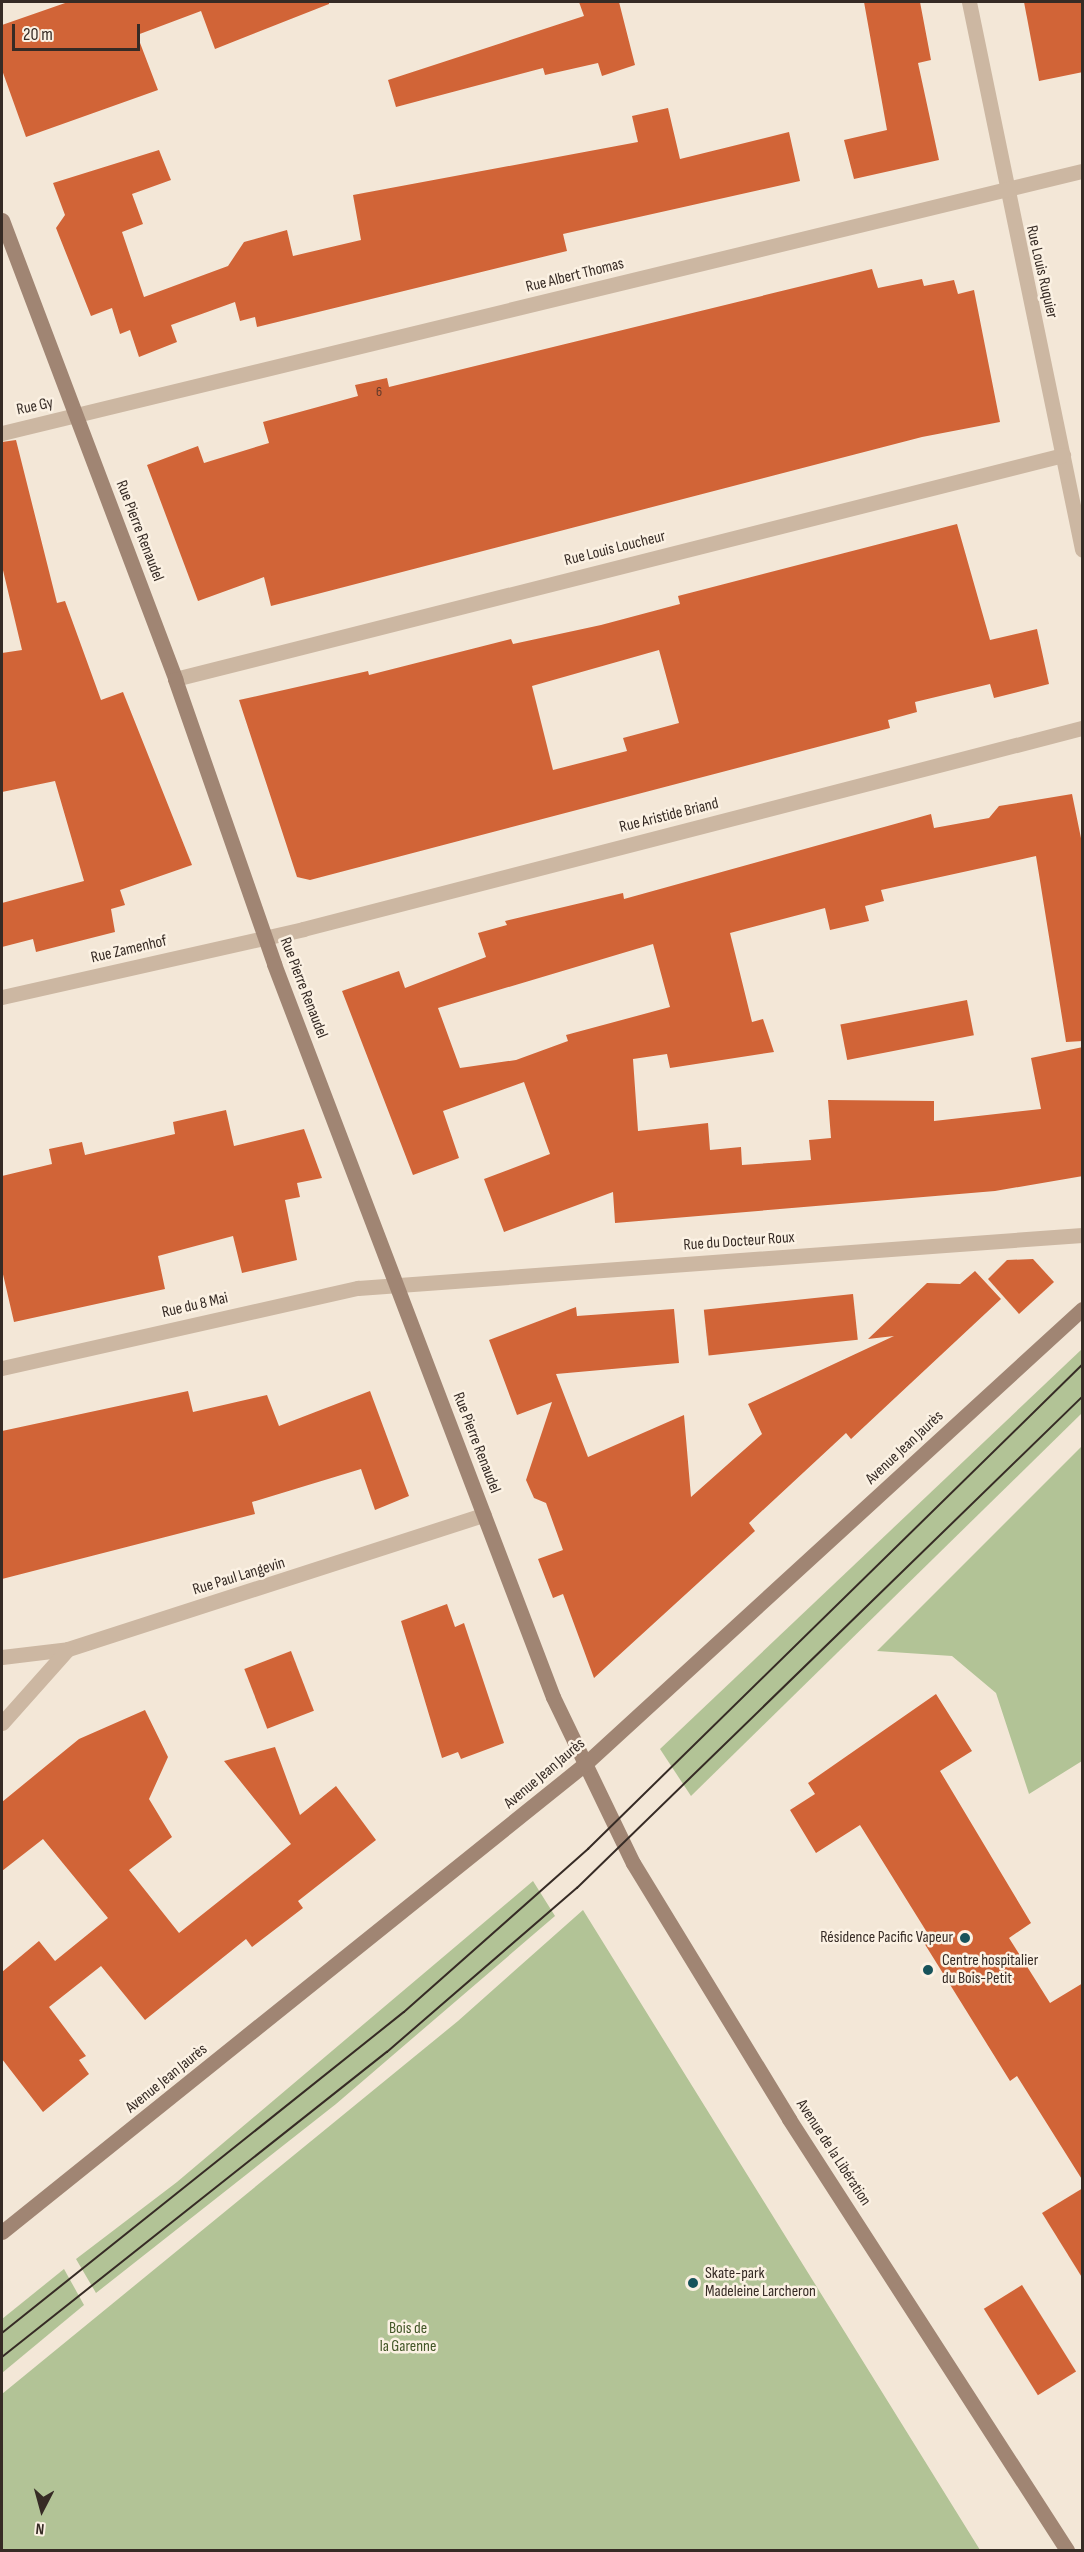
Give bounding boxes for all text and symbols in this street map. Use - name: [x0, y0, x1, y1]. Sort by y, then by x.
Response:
- scale bar: [15, 12, 142, 50]
- text: 20 m: [23, 24, 53, 45]
- street label: Rue Louis Ruquier: [1021, 224, 1061, 320]
- street label: Rue Albert Thomas: [524, 255, 626, 297]
- house number: 6: [376, 384, 382, 400]
- street label: Rue Gy: [15, 394, 55, 420]
- street label: Rue Pierre Renaudel: [111, 478, 167, 584]
- street label: Rue Louis Loucheur: [563, 527, 667, 571]
- street label: Rue Aristide Briand: [617, 794, 721, 838]
- street label: Rue Zamenhof: [89, 932, 169, 968]
- street label: Rue Pierre Renaudel: [275, 935, 331, 1041]
- street label: Rue du Docteur Roux: [683, 1229, 795, 1255]
- street label: Rue du 8 Mai: [160, 1289, 230, 1323]
- street label: Rue Pierre Renaudel: [448, 1390, 504, 1496]
- street label: Avenue Jean Jaurès: [862, 1407, 948, 1489]
- street label: Rue Paul Langevin: [191, 1554, 287, 1600]
- street label: Avenue Jean Jaurès: [501, 1735, 589, 1813]
- place label: Résidence Pacific Vapeur: [820, 1928, 953, 1948]
- marker: Résidence Pacific Vapeur: [958, 1931, 972, 1945]
- place label: Centre hospitalier du Bois-Petit: [942, 1951, 1038, 1989]
- marker: Centre hospitalier du Bois-Petit: [919, 1961, 937, 1979]
- street label: Avenue Jean Jaurès: [122, 2040, 212, 2118]
- street label: Avenue de la Libération: [792, 2096, 874, 2210]
- place label: Skate-park Madeleine Larcheron: [705, 2264, 816, 2302]
- marker: Skate-park Madeleine Larcheron: [686, 2276, 700, 2290]
- park label: Bois de la Garenne: [380, 2319, 436, 2357]
- north arrow: [12, 2480, 72, 2540]
- text: N: [35, 2519, 45, 2538]

